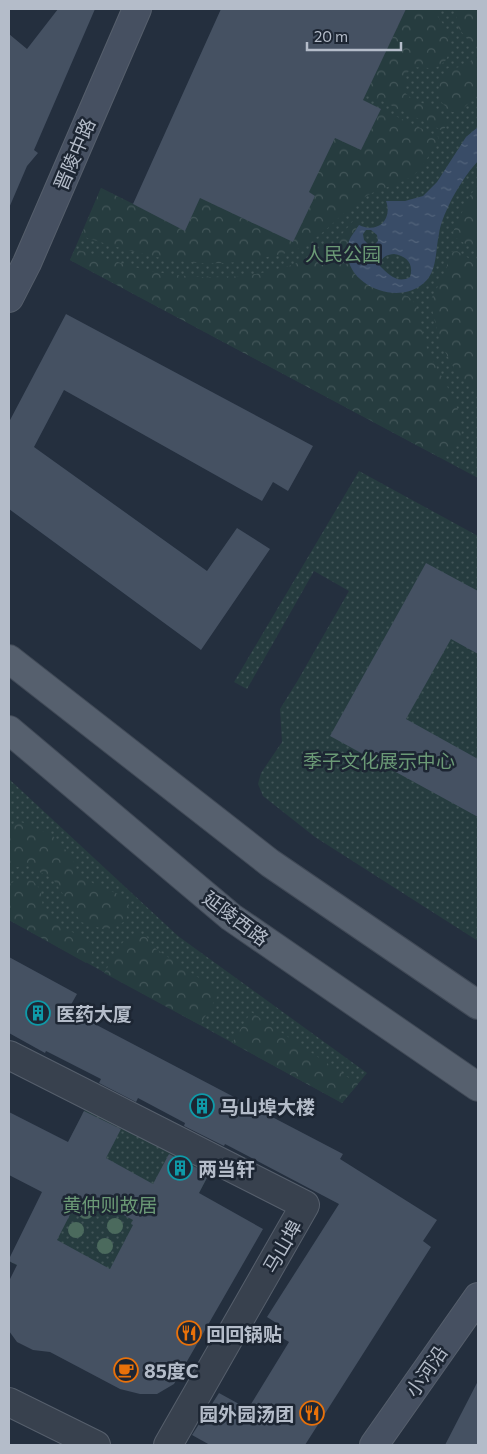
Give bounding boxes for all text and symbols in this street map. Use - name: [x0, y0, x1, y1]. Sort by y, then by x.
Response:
- scale bar: [307, 20, 401, 52]
- text: 20 m: [314, 27, 348, 45]
- street label: 晋陵中路: [49, 115, 99, 193]
- park label: 人民公园: [305, 242, 381, 265]
- park label: 季子文化展示中心: [303, 749, 455, 772]
- street label: 延陵西路: [199, 886, 273, 950]
- building icon: 医药大厦: [25, 1000, 51, 1026]
- place label: 医药大厦: [56, 1002, 132, 1025]
- building icon: 马山埠大楼: [189, 1093, 215, 1119]
- place label: 马山埠大楼: [220, 1095, 315, 1118]
- building icon: 两当轩: [167, 1155, 193, 1181]
- place label: 两当轩: [198, 1157, 255, 1180]
- park label: 黄仲则故居: [62, 1193, 158, 1216]
- street label: 马山埠: [258, 1216, 306, 1276]
- restaurant icon: 回回锅贴: [176, 1320, 202, 1346]
- place label: 回回锅贴: [206, 1322, 282, 1345]
- street label: 小河沿: [400, 1341, 452, 1401]
- cafe icon: 85度C: [113, 1357, 139, 1383]
- place label: 85度C: [144, 1359, 199, 1382]
- restaurant icon: 园外园汤团: [299, 1400, 325, 1426]
- place label: 园外园汤团: [199, 1402, 294, 1425]

